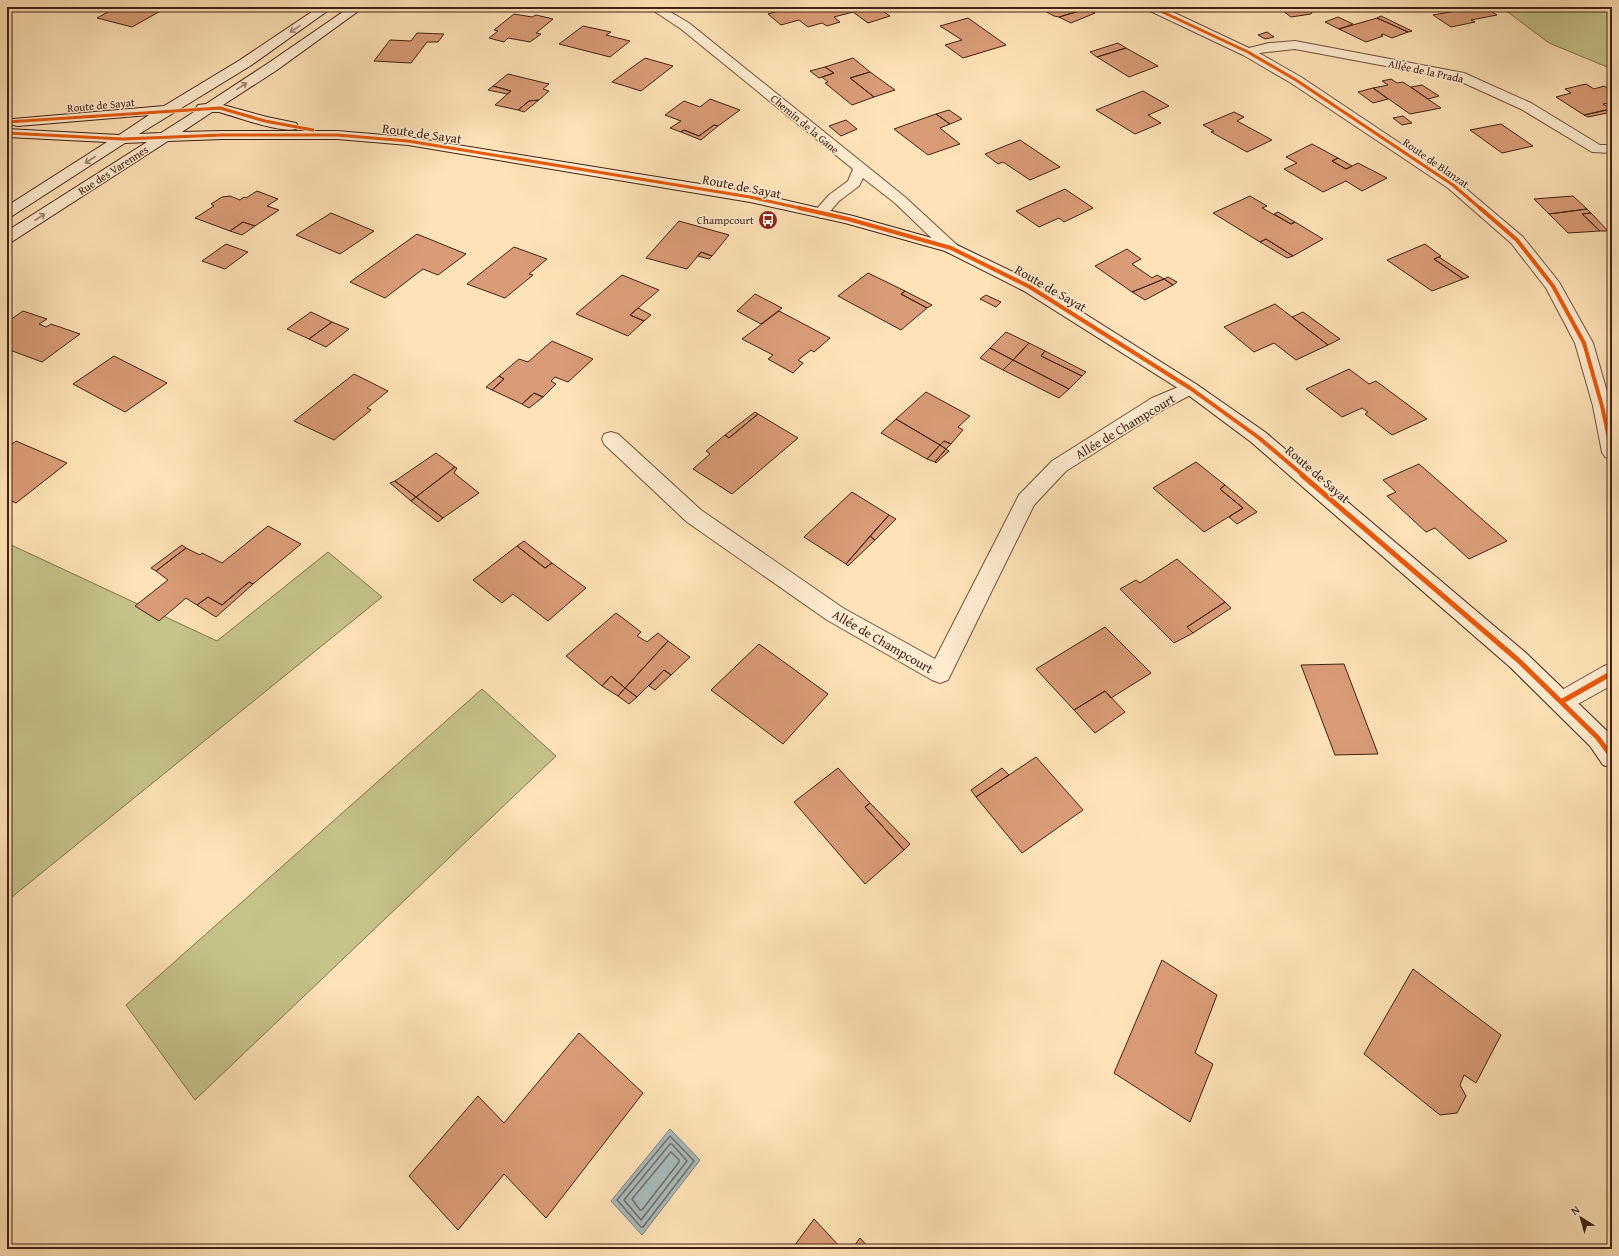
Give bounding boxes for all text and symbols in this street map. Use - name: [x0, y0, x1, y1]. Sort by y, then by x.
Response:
- one-way arrow: [290, 25, 301, 33]
- street label: Allée de la Prada: [1387, 55, 1466, 87]
- one-way arrow: [236, 82, 247, 90]
- street label: Chemin de la Gane: [767, 90, 843, 158]
- street label: Route de Sayat: [67, 94, 136, 116]
- street label: Route de Sayat: [381, 119, 463, 149]
- street label: Route de Blanzat: [1400, 134, 1472, 192]
- street label: Rue des Varennes: [75, 141, 151, 199]
- one-way arrow: [85, 156, 96, 164]
- street label: Route de Sayat: [701, 170, 783, 204]
- bus stop icon: Champcourt: [757, 209, 779, 231]
- place label: Champcourt: [697, 212, 754, 228]
- one-way arrow: [34, 213, 45, 221]
- street label: Route de Sayat: [1011, 260, 1091, 317]
- street label: Allée de Champcourt: [1072, 389, 1179, 464]
- street label: Route de Sayat: [1281, 441, 1354, 508]
- street label: Allée de Champcourt: [829, 605, 937, 678]
- north arrow: [1561, 1198, 1601, 1238]
- text: N: [1567, 1201, 1583, 1219]

